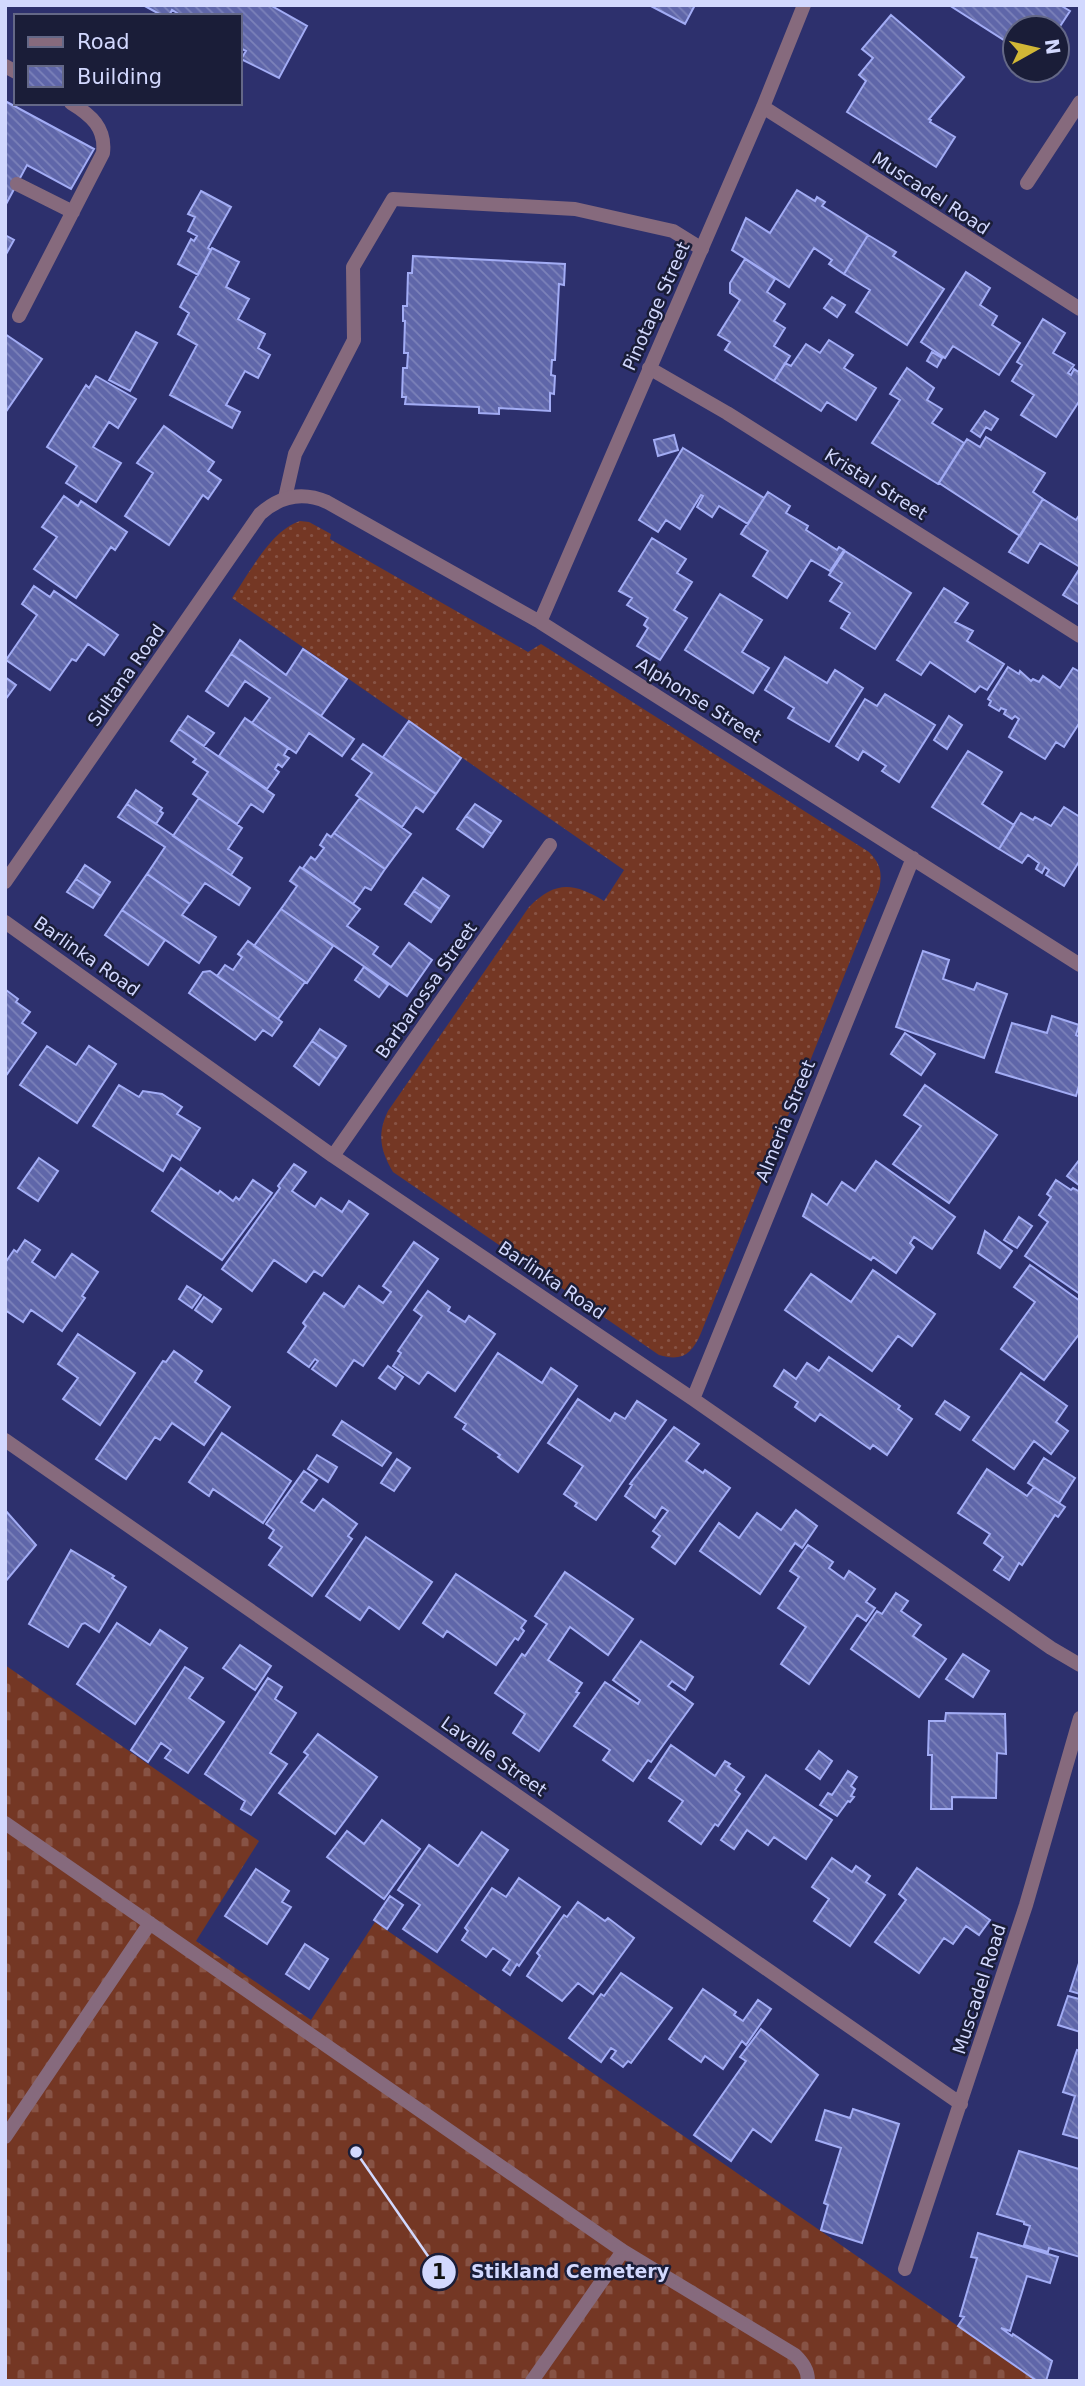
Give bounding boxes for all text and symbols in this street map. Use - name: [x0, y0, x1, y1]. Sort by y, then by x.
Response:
- legend: [14, 14, 242, 105]
- north arrow: [1001, 14, 1071, 84]
- text: Road: [77, 30, 130, 54]
- text: N: [1041, 37, 1065, 56]
- text: Building: [77, 65, 162, 89]
- street label: Muscadel Road: [868, 147, 994, 239]
- street label: Pinotage Street: [618, 238, 694, 374]
- street label: Kristal Street: [821, 444, 931, 524]
- street label: Sultana Road: [83, 620, 169, 730]
- street label: Alphonse Street: [633, 653, 765, 747]
- street label: Barlinka Road: [30, 912, 144, 1000]
- street label: Barbarossa Street: [371, 918, 481, 1062]
- street label: Almeria Street: [751, 1057, 819, 1185]
- street label: Barlinka Road: [495, 1237, 609, 1323]
- street label: Lavalle Street: [437, 1712, 551, 1800]
- street label: Muscadel Road: [948, 1921, 1010, 2057]
- callout: Stikland Cemetery: [422, 2252, 683, 2292]
- text: 1: [432, 2260, 446, 2284]
- text: Stikland Cemetery: [471, 2260, 670, 2282]

